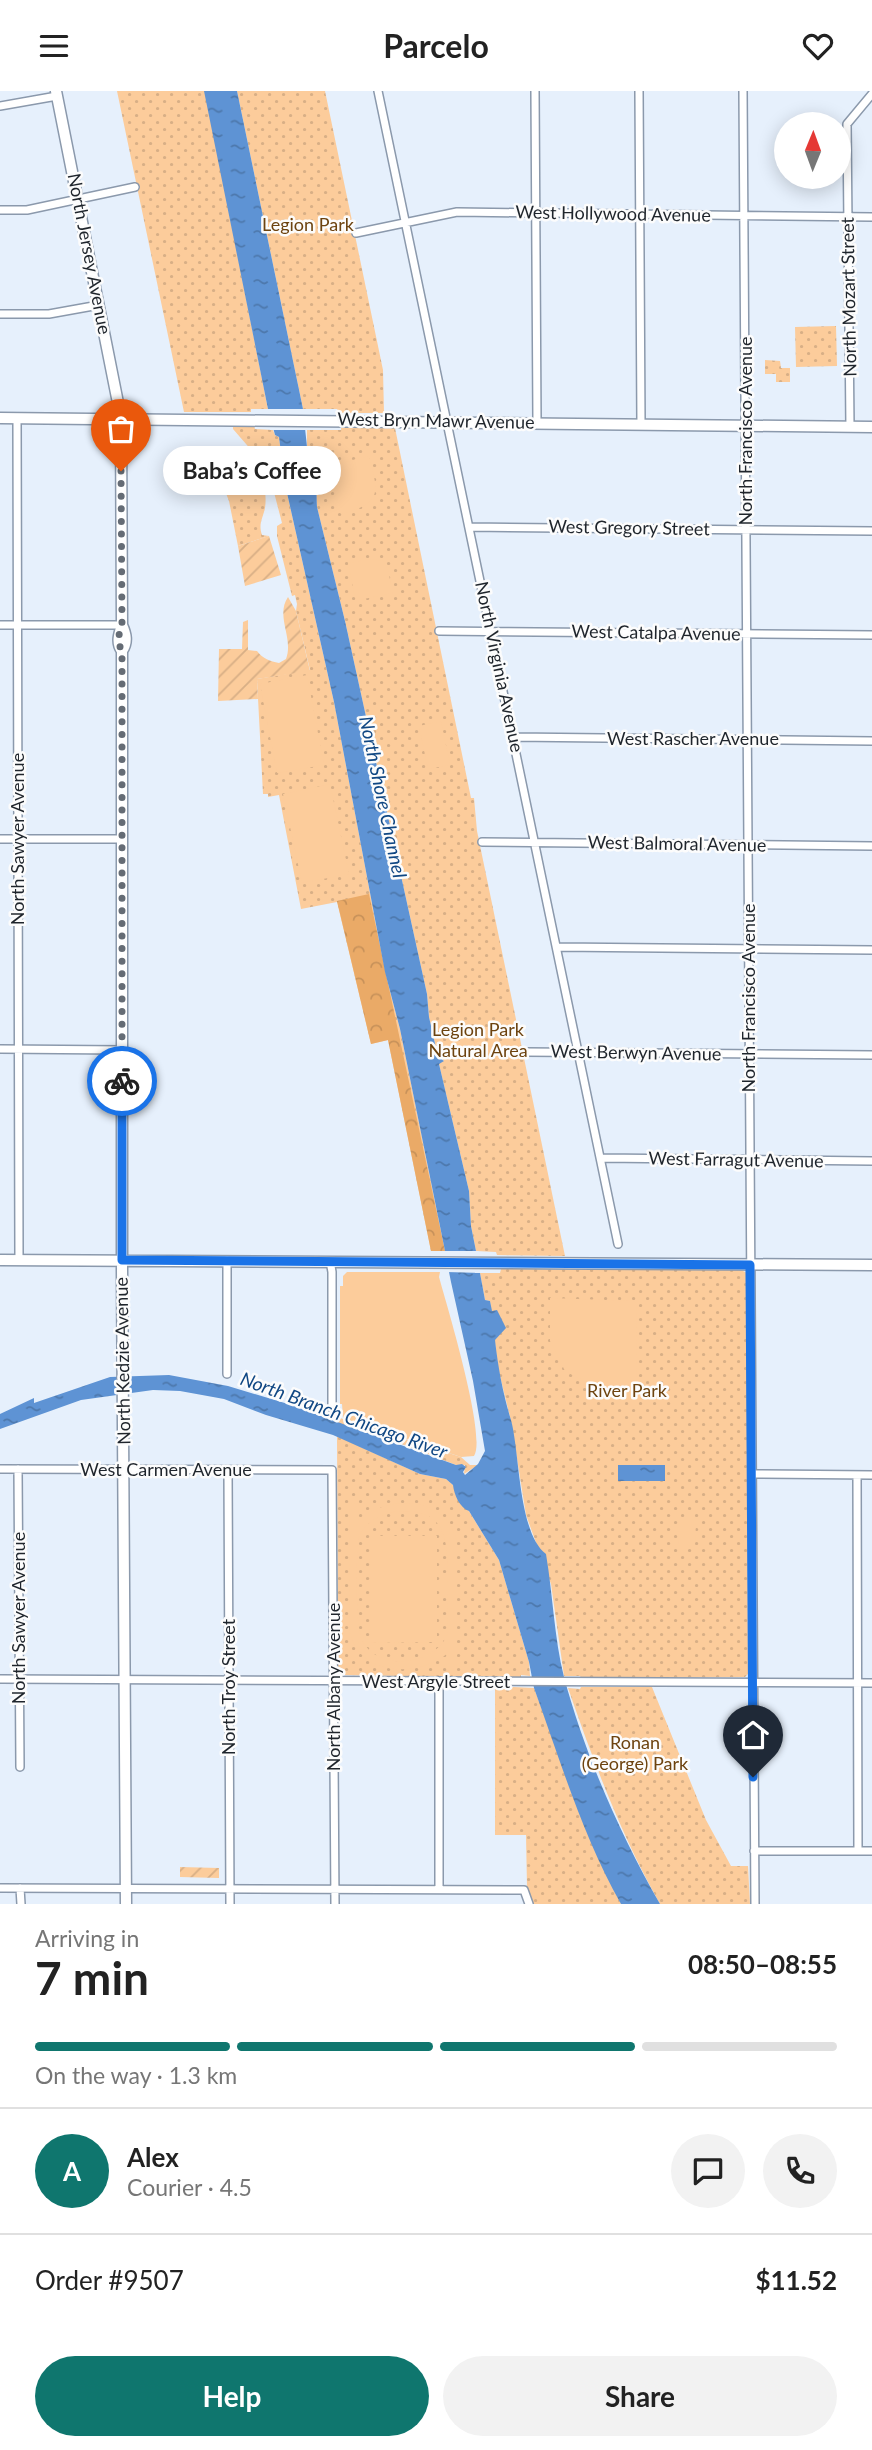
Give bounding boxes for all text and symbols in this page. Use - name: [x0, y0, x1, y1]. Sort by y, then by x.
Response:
- text: Parcelo: [383, 26, 489, 65]
- icon: menu: [35, 27, 73, 65]
- icon: heart: [799, 27, 837, 65]
- north arrow: [774, 112, 850, 189]
- map controls: [774, 112, 851, 189]
- street label: North Jersey Avenue: [64, 171, 116, 336]
- street label: West Hollywood Avenue: [515, 200, 711, 226]
- park label: Legion Park: [262, 213, 355, 235]
- street label: North Mozart Street: [836, 216, 860, 377]
- street label: North Francisco Avenue: [734, 336, 756, 526]
- pin: [91, 399, 151, 471]
- street label: West Bryn Mawr Avenue: [337, 407, 535, 433]
- icon: bag: [102, 410, 140, 448]
- callout: Baba’s Coffee: [163, 447, 342, 495]
- text: Baba’s Coffee: [182, 456, 322, 484]
- street label: West Gregory Street: [548, 515, 710, 539]
- street label: North Virginia Avenue: [471, 579, 529, 754]
- street label: West Catalpa Avenue: [571, 620, 741, 644]
- water label: North Shore Channel: [355, 714, 412, 880]
- street label: West Rascher Avenue: [607, 727, 779, 749]
- street label: North Sawyer Avenue: [6, 753, 28, 925]
- street label: West Balmoral Avenue: [587, 830, 767, 856]
- street label: North Francisco Avenue: [737, 903, 759, 1093]
- park label: Legion Park Natural Area: [428, 1018, 528, 1061]
- street label: West Berwyn Avenue: [551, 1040, 722, 1064]
- courier: [87, 1046, 157, 1116]
- icon: bike: [103, 1062, 141, 1100]
- street label: West Farragut Avenue: [648, 1146, 824, 1172]
- street label: North Kedzie Avenue: [110, 1277, 134, 1445]
- water label: North Branch Chicago River: [238, 1366, 451, 1463]
- park label: River Park: [587, 1379, 668, 1401]
- street label: West Carmen Avenue: [80, 1458, 252, 1480]
- street label: North Sawyer Avenue: [7, 1532, 29, 1704]
- street label: North Albany Avenue: [322, 1603, 344, 1771]
- street label: North Troy Street: [217, 1618, 239, 1755]
- street label: West Argyle Street: [362, 1670, 511, 1692]
- pin: [723, 1705, 783, 1777]
- icon: home: [734, 1716, 772, 1754]
- park label: Ronan (George) Park: [582, 1731, 689, 1774]
- text: Arriving in: [35, 1924, 139, 1952]
- text: 08:50–08:55: [688, 1948, 837, 1980]
- text: 7 min: [35, 1950, 149, 2005]
- text: On the way · 1.3 km: [35, 2061, 237, 2089]
- button: chat: [671, 2134, 745, 2208]
- button: phone: [763, 2134, 837, 2208]
- text: Alex: [127, 2141, 179, 2173]
- text: A: [63, 2155, 81, 2187]
- text: Courier · 4.5: [127, 2173, 252, 2201]
- text: Order #9507: [35, 2264, 184, 2296]
- text: $11.52: [755, 2264, 837, 2296]
- button: Help: [35, 2356, 429, 2436]
- button: Share: [443, 2356, 837, 2436]

